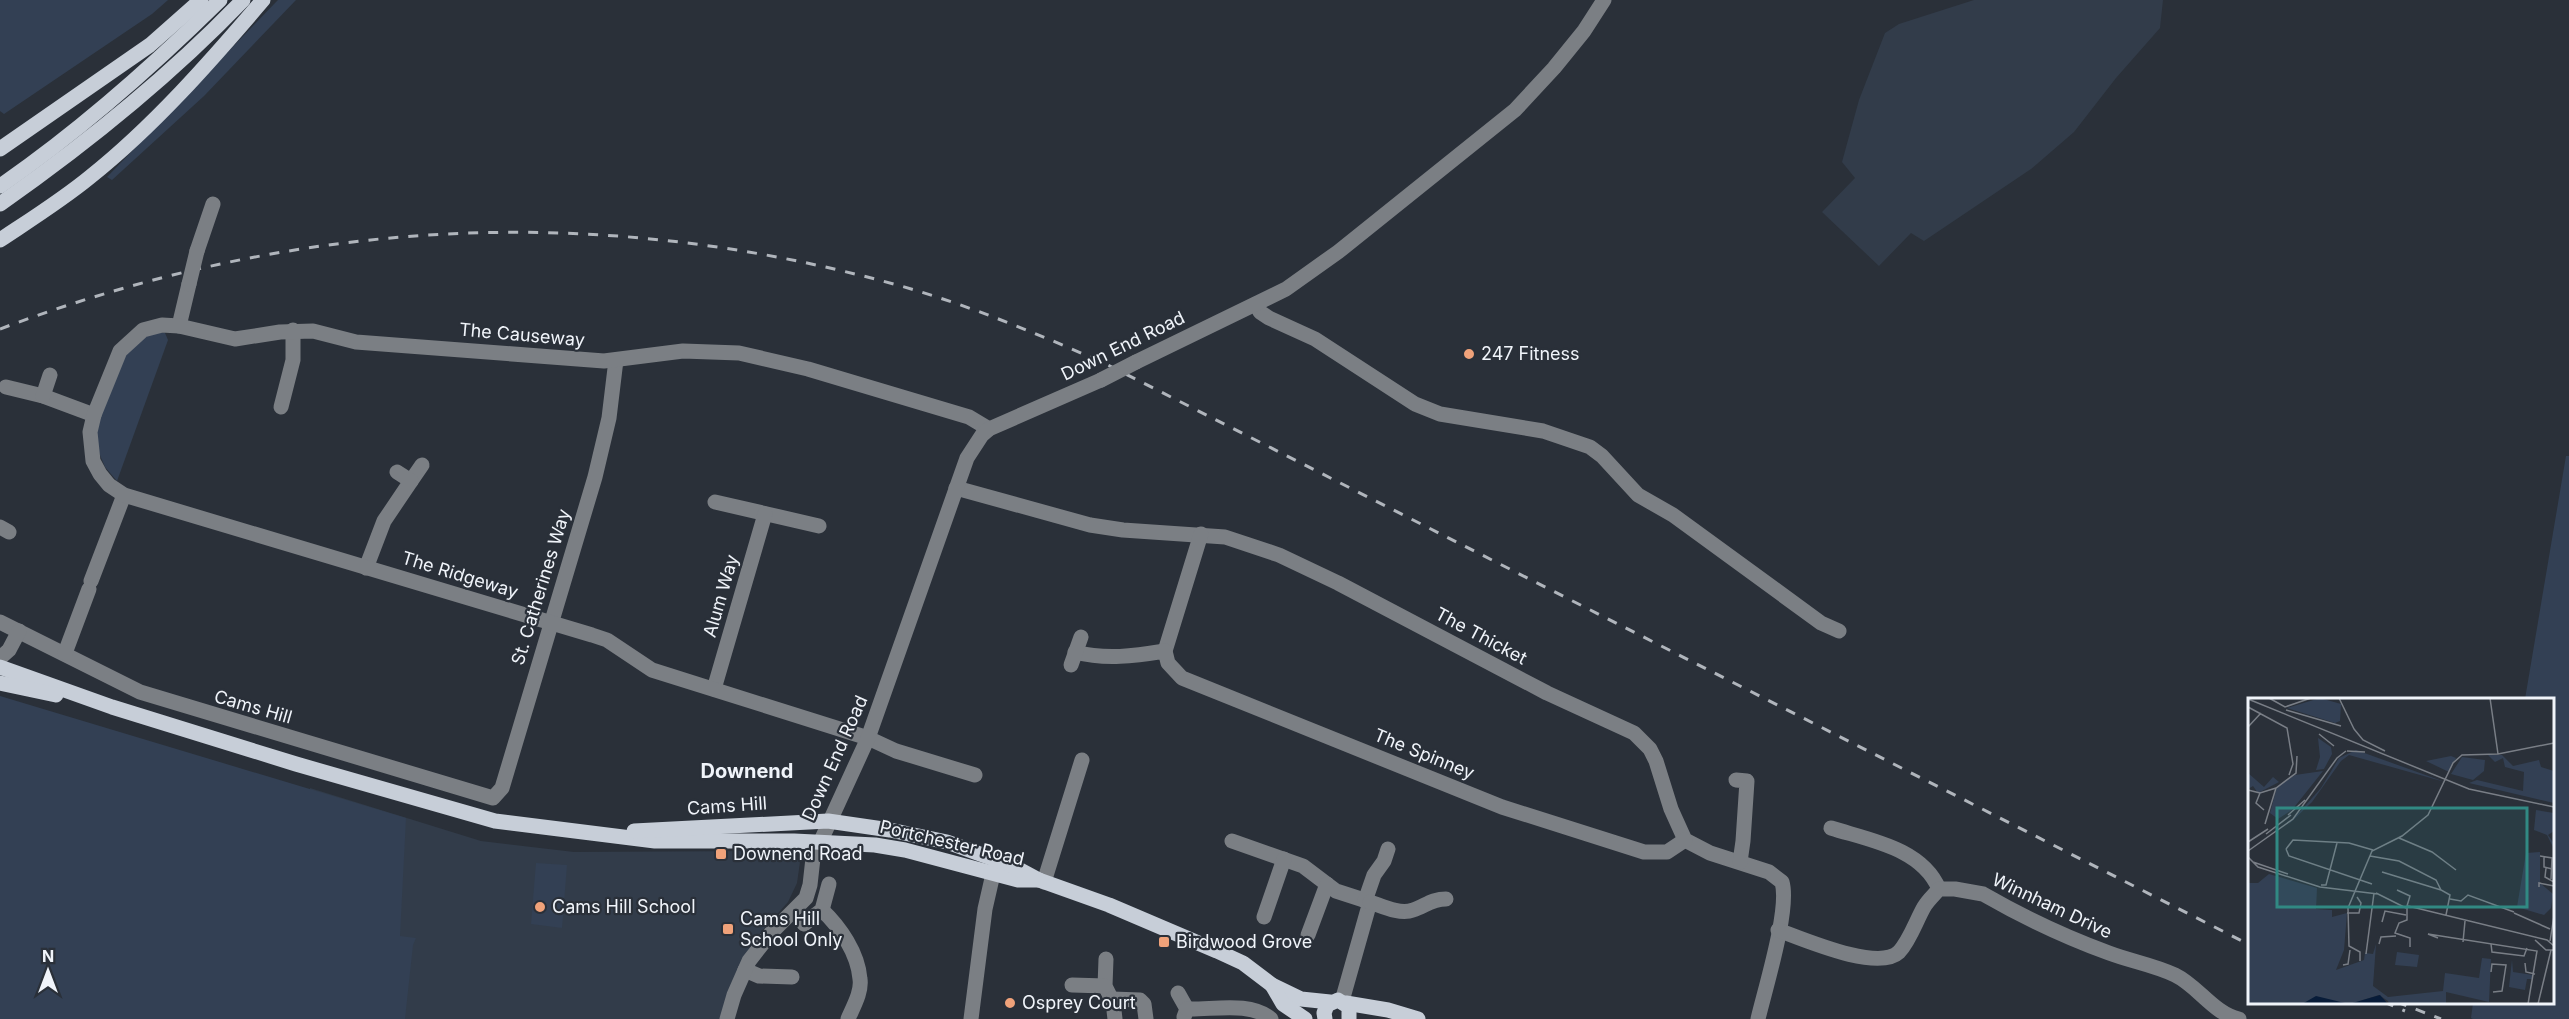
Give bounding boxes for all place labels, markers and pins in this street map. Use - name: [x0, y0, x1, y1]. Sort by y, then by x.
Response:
- place label: 247 Fitness: [1481, 343, 1580, 364]
- marker: 247 Fitness: [1462, 347, 1476, 361]
- place label: Downend Road: [733, 843, 862, 864]
- marker: Downend Road: [714, 847, 728, 861]
- place label: Cams Hill School: [552, 896, 696, 917]
- marker: Cams Hill School: [533, 900, 547, 914]
- place label: Cams Hill School Only: [740, 908, 842, 950]
- marker: Cams Hill School Only: [721, 922, 735, 936]
- place label: Birdwood Grove: [1176, 931, 1312, 952]
- marker: Birdwood Grove: [1157, 935, 1171, 949]
- place label: Osprey Court: [1022, 992, 1136, 1013]
- marker: Osprey Court: [1003, 996, 1017, 1010]

